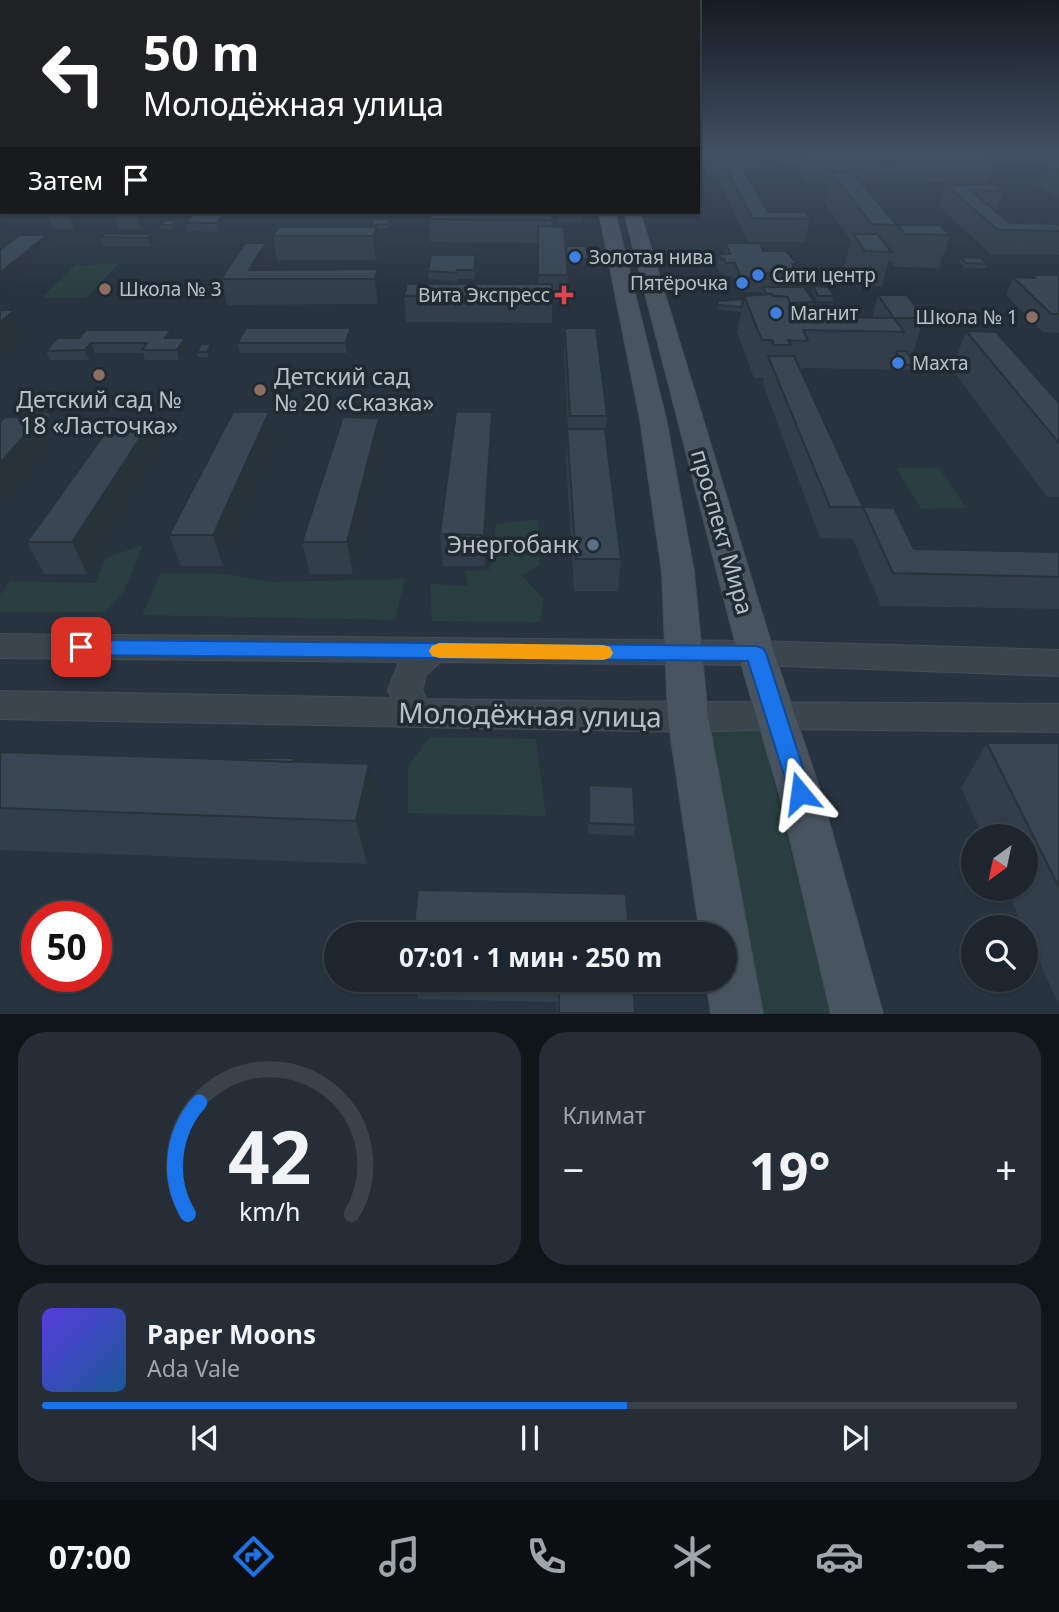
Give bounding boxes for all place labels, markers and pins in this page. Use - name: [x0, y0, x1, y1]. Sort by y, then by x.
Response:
- place label: Золотая нива: [589, 244, 714, 270]
- marker: Золотая нива: [567, 249, 583, 265]
- place label: Сити центр: [772, 262, 876, 288]
- marker: Сити центр: [750, 267, 766, 283]
- place label: Пятёрочка: [630, 270, 728, 296]
- marker: Пятёрочка: [734, 275, 750, 291]
- place label: Школа № 3: [119, 276, 222, 302]
- marker: Школа № 3: [97, 281, 113, 297]
- place label: Вита Экспресс: [418, 282, 550, 308]
- marker: Вита Экспресс: [556, 287, 572, 303]
- place label: Магнит: [790, 300, 859, 326]
- place label: Школа № 1: [915, 304, 1018, 330]
- marker: Магнит: [768, 305, 784, 321]
- marker: Школа № 1: [1024, 309, 1040, 325]
- place label: Махта: [912, 350, 969, 376]
- marker: Махта: [890, 355, 906, 371]
- place label: Детский сад № 20 «Сказка»: [274, 360, 434, 418]
- marker: Детский сад № 18 «Ласточка»: [91, 367, 107, 383]
- marker: Детский сад № 20 «Сказка»: [252, 382, 268, 398]
- place label: Детский сад № 18 «Ласточка»: [16, 383, 182, 441]
- place label: Энергобанк: [447, 528, 580, 560]
- marker: Энергобанк: [585, 537, 601, 553]
- pin: [51, 617, 111, 677]

